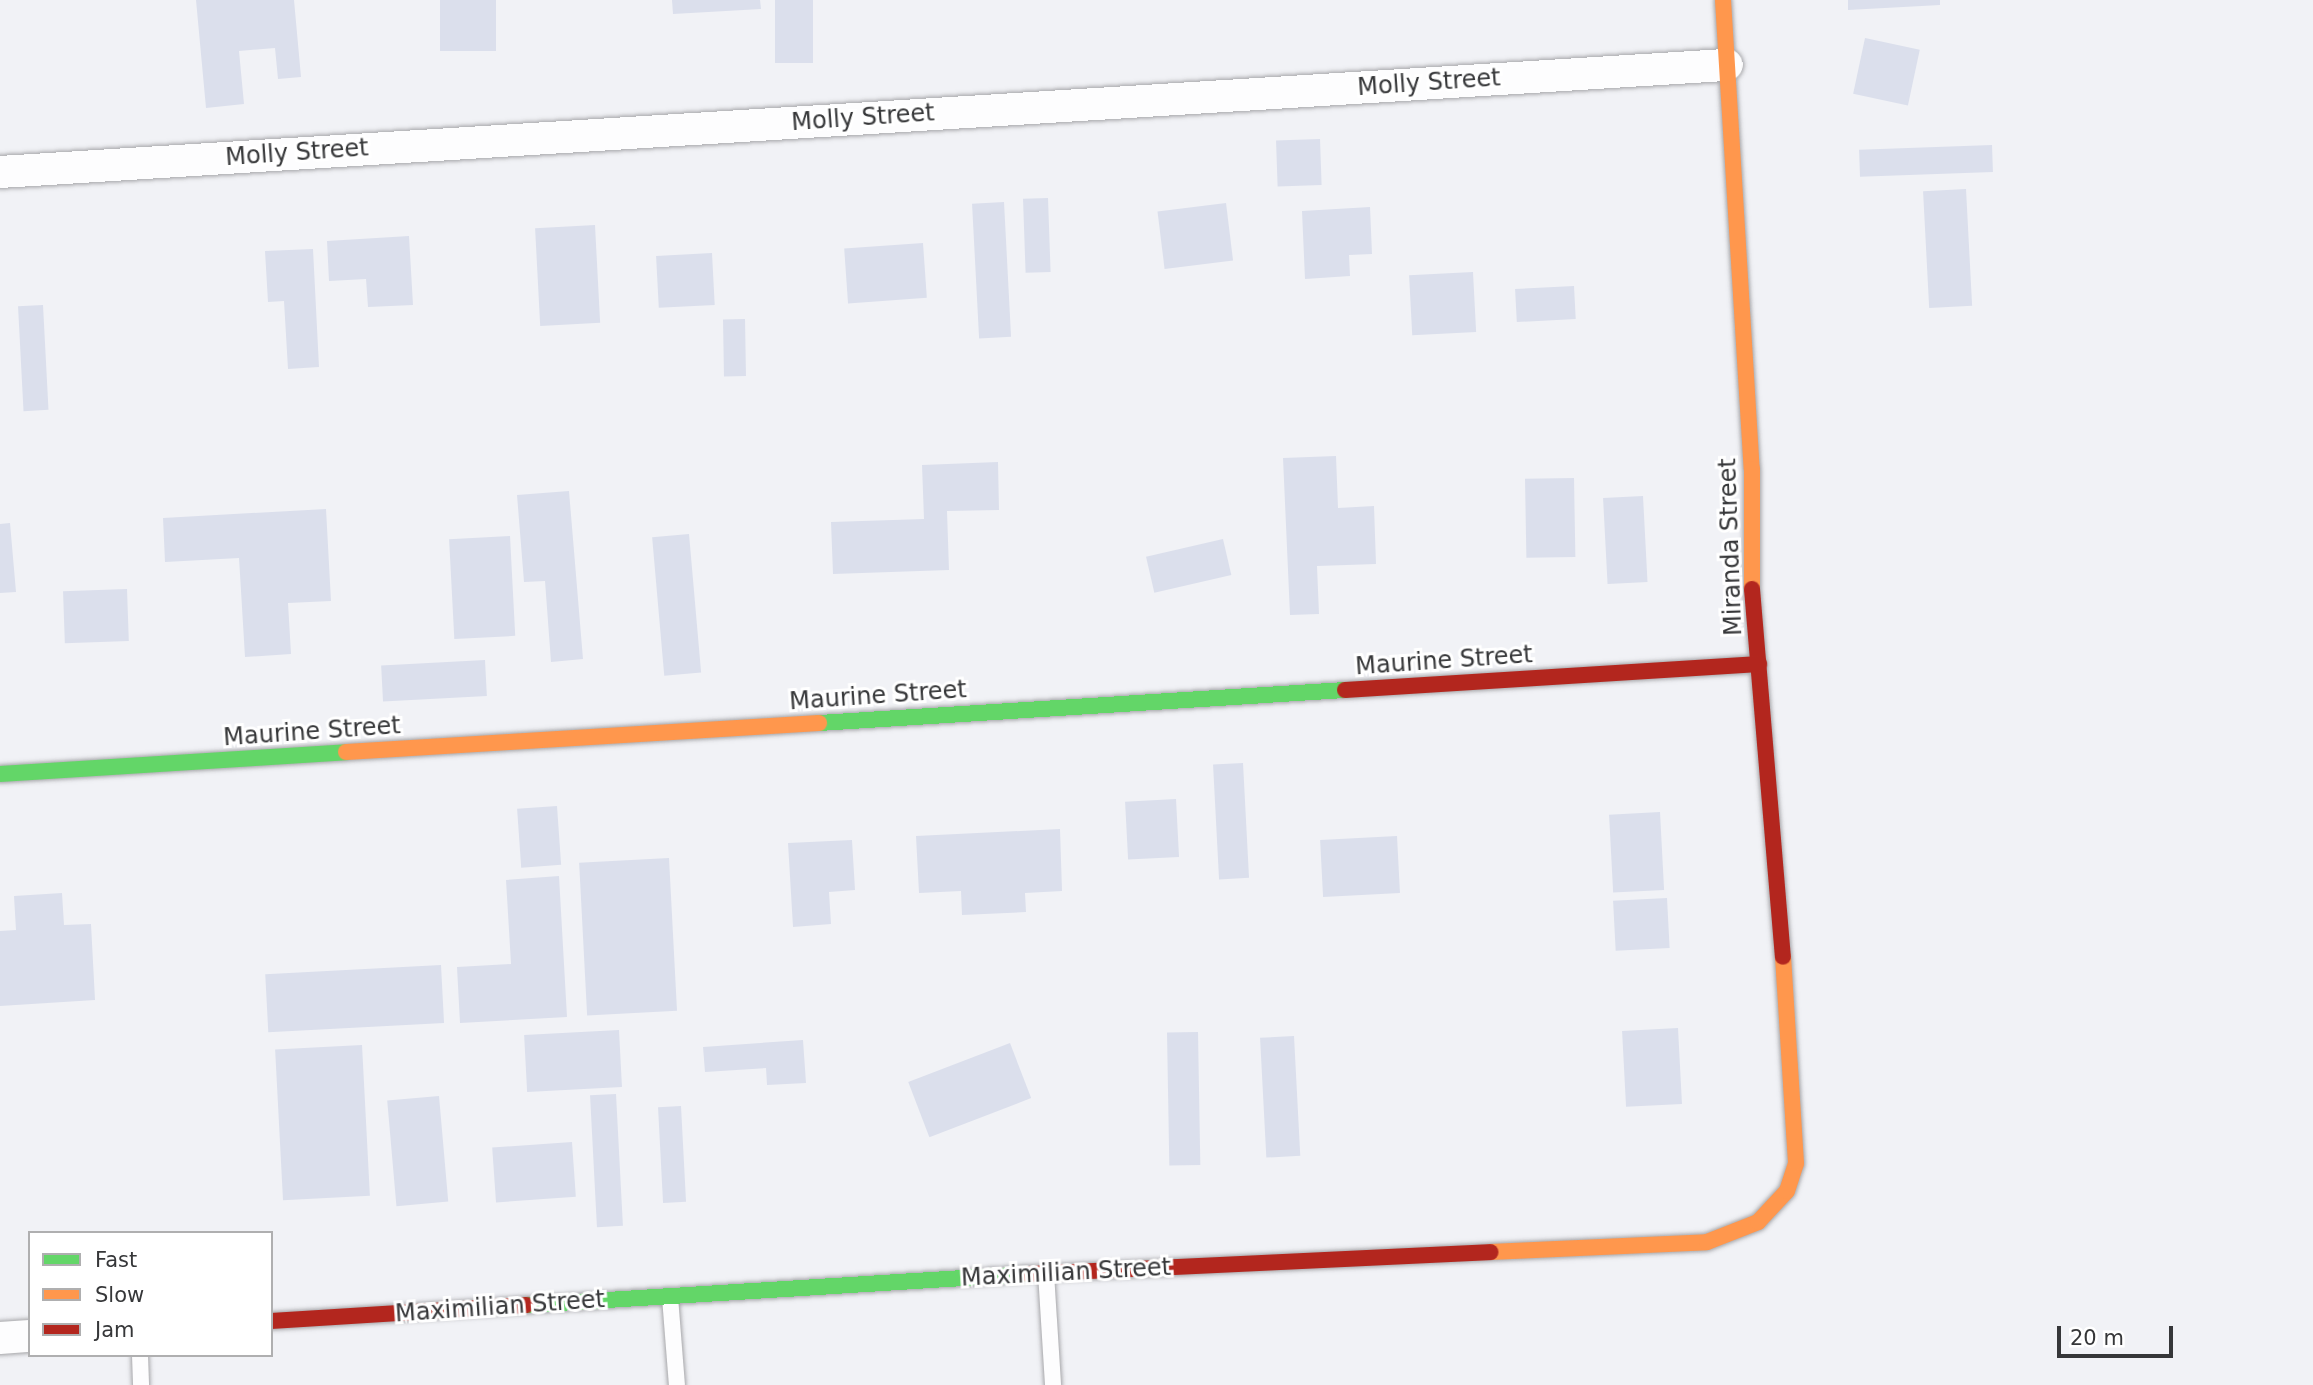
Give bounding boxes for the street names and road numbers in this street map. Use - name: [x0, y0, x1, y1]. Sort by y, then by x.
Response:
- street label: Molly Street: [1356, 64, 1502, 102]
- street label: Molly Street: [790, 99, 936, 137]
- street label: Molly Street: [224, 134, 370, 172]
- street label: Miranda Street: [1714, 458, 1748, 636]
- street label: Maurine Street: [1354, 640, 1534, 682]
- street label: Maurine Street: [788, 675, 968, 717]
- street label: Maurine Street: [222, 711, 402, 753]
- street label: Maximilian Street: [960, 1253, 1172, 1293]
- street label: Maximilian Street: [394, 1285, 606, 1329]

